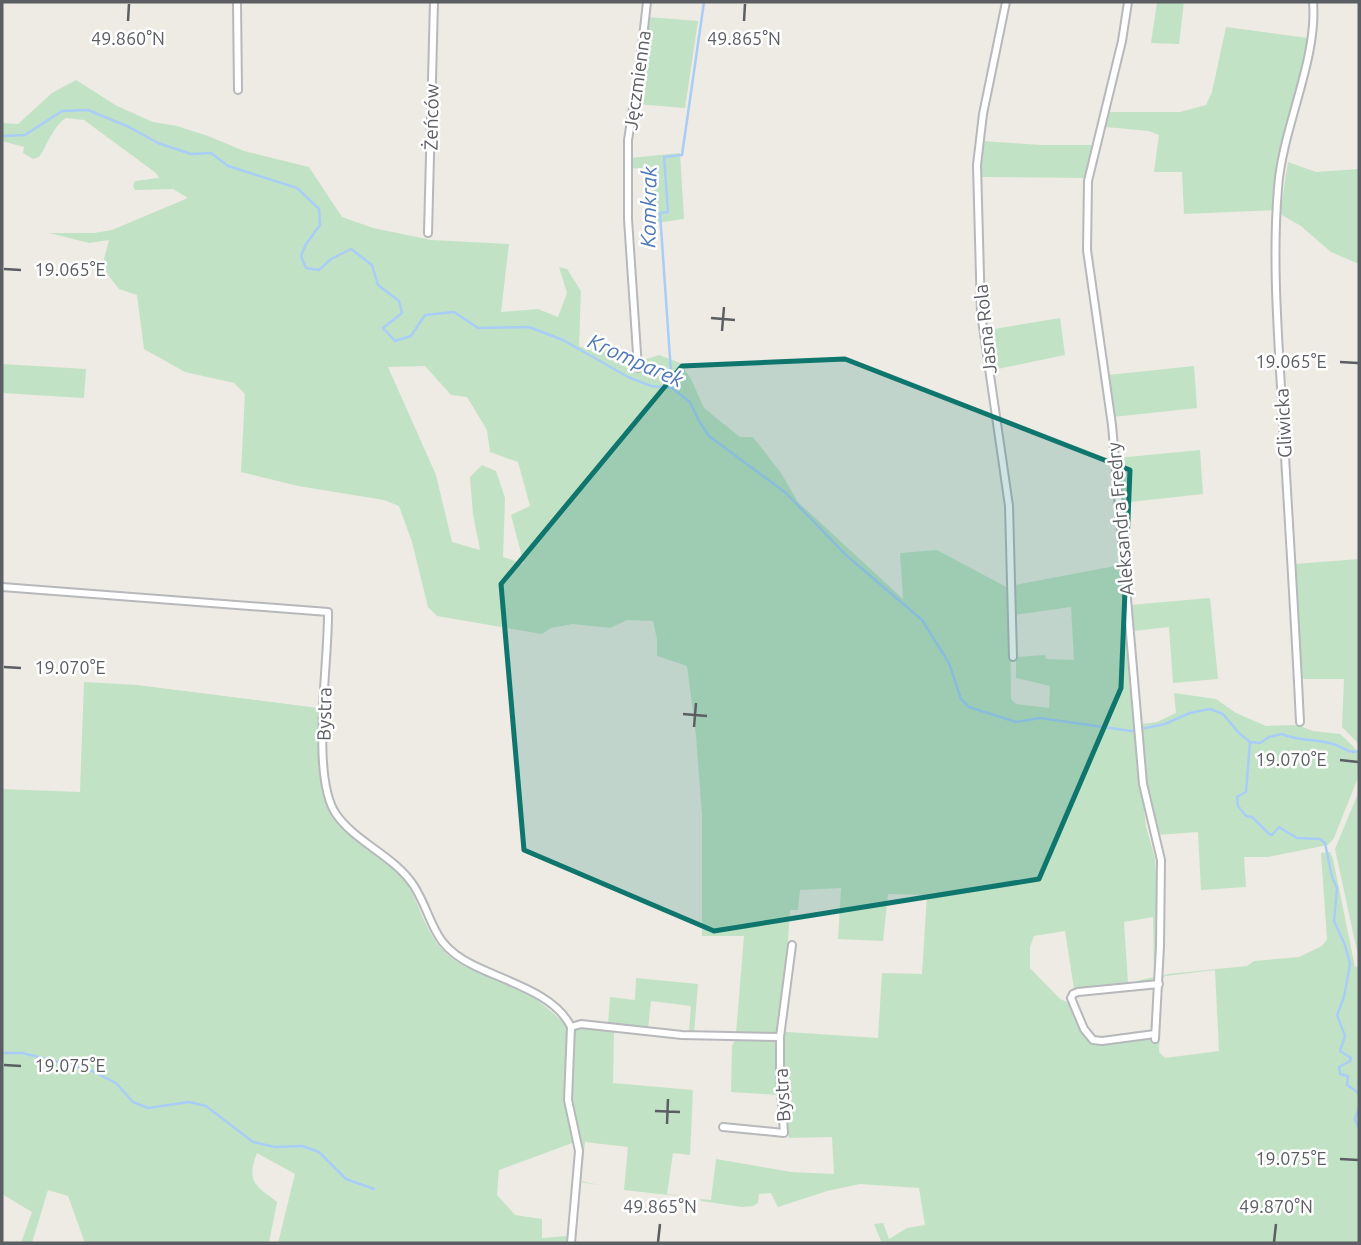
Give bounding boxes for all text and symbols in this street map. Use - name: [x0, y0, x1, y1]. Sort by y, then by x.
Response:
- text: 49.860°N: [91, 28, 165, 48]
- text: 49.865°N: [707, 28, 781, 48]
- street label: Jęczmienna: [619, 29, 655, 131]
- street label: Żeńców: [419, 83, 443, 151]
- water label: Komkrak: [635, 166, 661, 248]
- text: 19.065°E: [34, 259, 106, 279]
- street label: Jasna Rola: [969, 283, 1001, 375]
- water label: Kromparek: [585, 328, 688, 392]
- text: 19.065°E: [1255, 351, 1327, 371]
- street label: Gliwicka: [1270, 388, 1296, 458]
- street label: Aleksandra Fredry: [1102, 441, 1138, 597]
- text: 19.070°E: [34, 657, 106, 677]
- street label: Bystra: [313, 687, 335, 741]
- text: 19.070°E: [1255, 749, 1327, 769]
- text: 19.075°E: [34, 1055, 106, 1075]
- street label: Bystra: [770, 1068, 794, 1122]
- text: 19.075°E: [1255, 1148, 1327, 1168]
- text: 49.865°N: [623, 1196, 697, 1216]
- text: 49.870°N: [1239, 1196, 1313, 1216]

